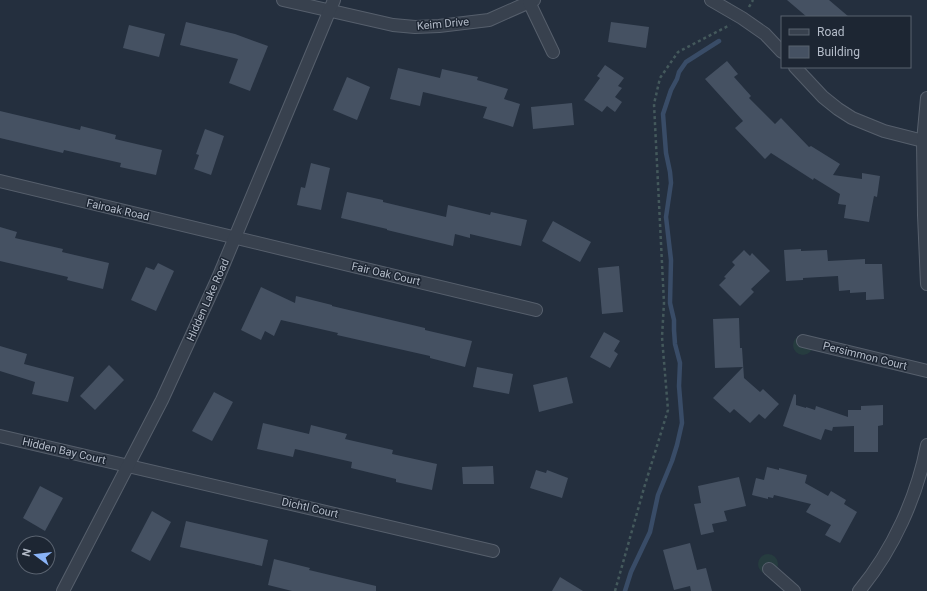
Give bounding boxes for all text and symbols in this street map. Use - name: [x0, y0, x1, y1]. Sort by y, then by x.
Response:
- street label: Keim Drive: [416, 15, 470, 33]
- legend: [781, 16, 911, 68]
- text: Road: [817, 25, 845, 39]
- text: Building: [817, 45, 860, 59]
- street label: Fairoak Road: [85, 196, 151, 224]
- street label: Hidden Lake Road: [184, 257, 232, 343]
- street label: Fair Oak Court: [350, 260, 422, 288]
- street label: Persimmon Court: [822, 339, 909, 373]
- street label: Hidden Bay Court: [21, 435, 107, 467]
- street label: Dichtl Court: [280, 495, 340, 521]
- north arrow: [16, 535, 56, 575]
- text: N: [20, 547, 34, 558]

